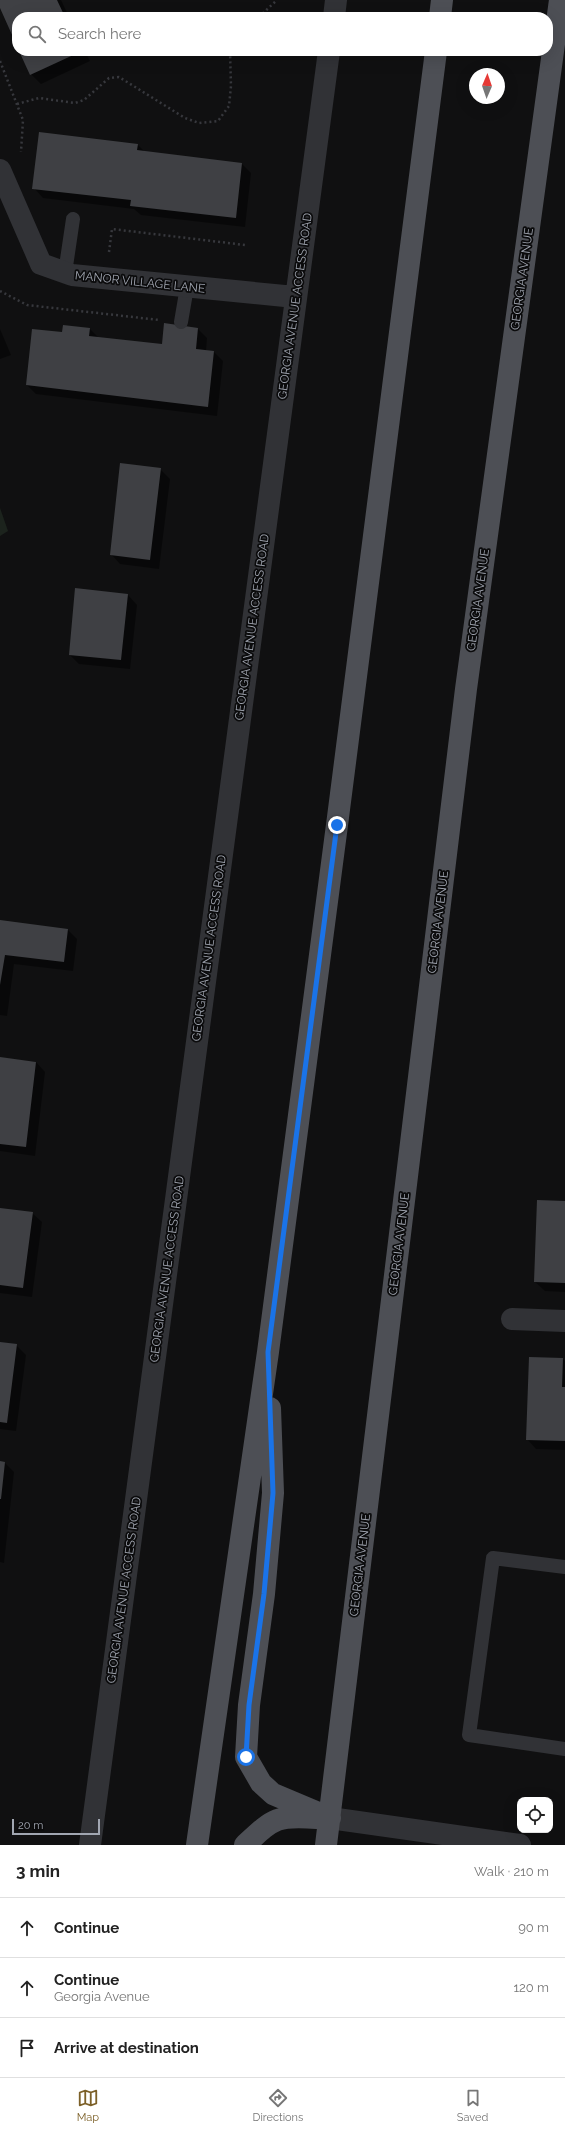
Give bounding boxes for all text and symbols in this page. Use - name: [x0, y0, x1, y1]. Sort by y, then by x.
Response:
- search box: [12, 12, 553, 56]
- icon: search: [26, 23, 48, 45]
- text: Search here: [58, 25, 141, 43]
- north arrow: [469, 68, 505, 104]
- street label: GEORGIA AVENUE ACCESS ROAD: [275, 212, 315, 400]
- street label: GEORGIA AVENUE: [508, 227, 536, 331]
- street label: MANOR VILLAGE LANE: [74, 268, 206, 296]
- street label: GEORGIA AVENUE ACCESS ROAD: [232, 533, 272, 721]
- street label: GEORGIA AVENUE: [464, 548, 492, 652]
- route end: [328, 816, 346, 834]
- street label: GEORGIA AVENUE ACCESS ROAD: [189, 854, 229, 1042]
- street label: GEORGIA AVENUE: [425, 870, 451, 974]
- street label: GEORGIA AVENUE ACCESS ROAD: [147, 1175, 187, 1363]
- street label: GEORGIA AVENUE: [386, 1192, 412, 1296]
- street label: GEORGIA AVENUE ACCESS ROAD: [104, 1496, 144, 1684]
- street label: GEORGIA AVENUE: [347, 1513, 373, 1617]
- route start: [237, 1748, 255, 1766]
- map controls: [517, 1797, 553, 1833]
- button: locate: [517, 1797, 553, 1833]
- scale bar: [12, 1817, 100, 1836]
- text: 20 m: [18, 1819, 43, 1832]
- text: 3 min: [16, 1861, 60, 1881]
- text: Walk · 210 m: [474, 1864, 549, 1879]
- icon: ahead: [16, 1917, 38, 1939]
- text: Continue: [54, 1919, 119, 1937]
- text: 90 m: [518, 1920, 549, 1935]
- text: Continue: [54, 1971, 119, 1989]
- icon: ahead: [16, 1977, 38, 1999]
- text: 120 m: [513, 1980, 549, 1995]
- text: Georgia Avenue: [54, 1989, 150, 2004]
- icon: arrive: [16, 2037, 38, 2059]
- text: Arrive at destination: [54, 2039, 199, 2057]
- tab: Map: [77, 2087, 99, 2124]
- tab: Directions: [253, 2087, 303, 2124]
- tab: Saved: [457, 2087, 488, 2124]

